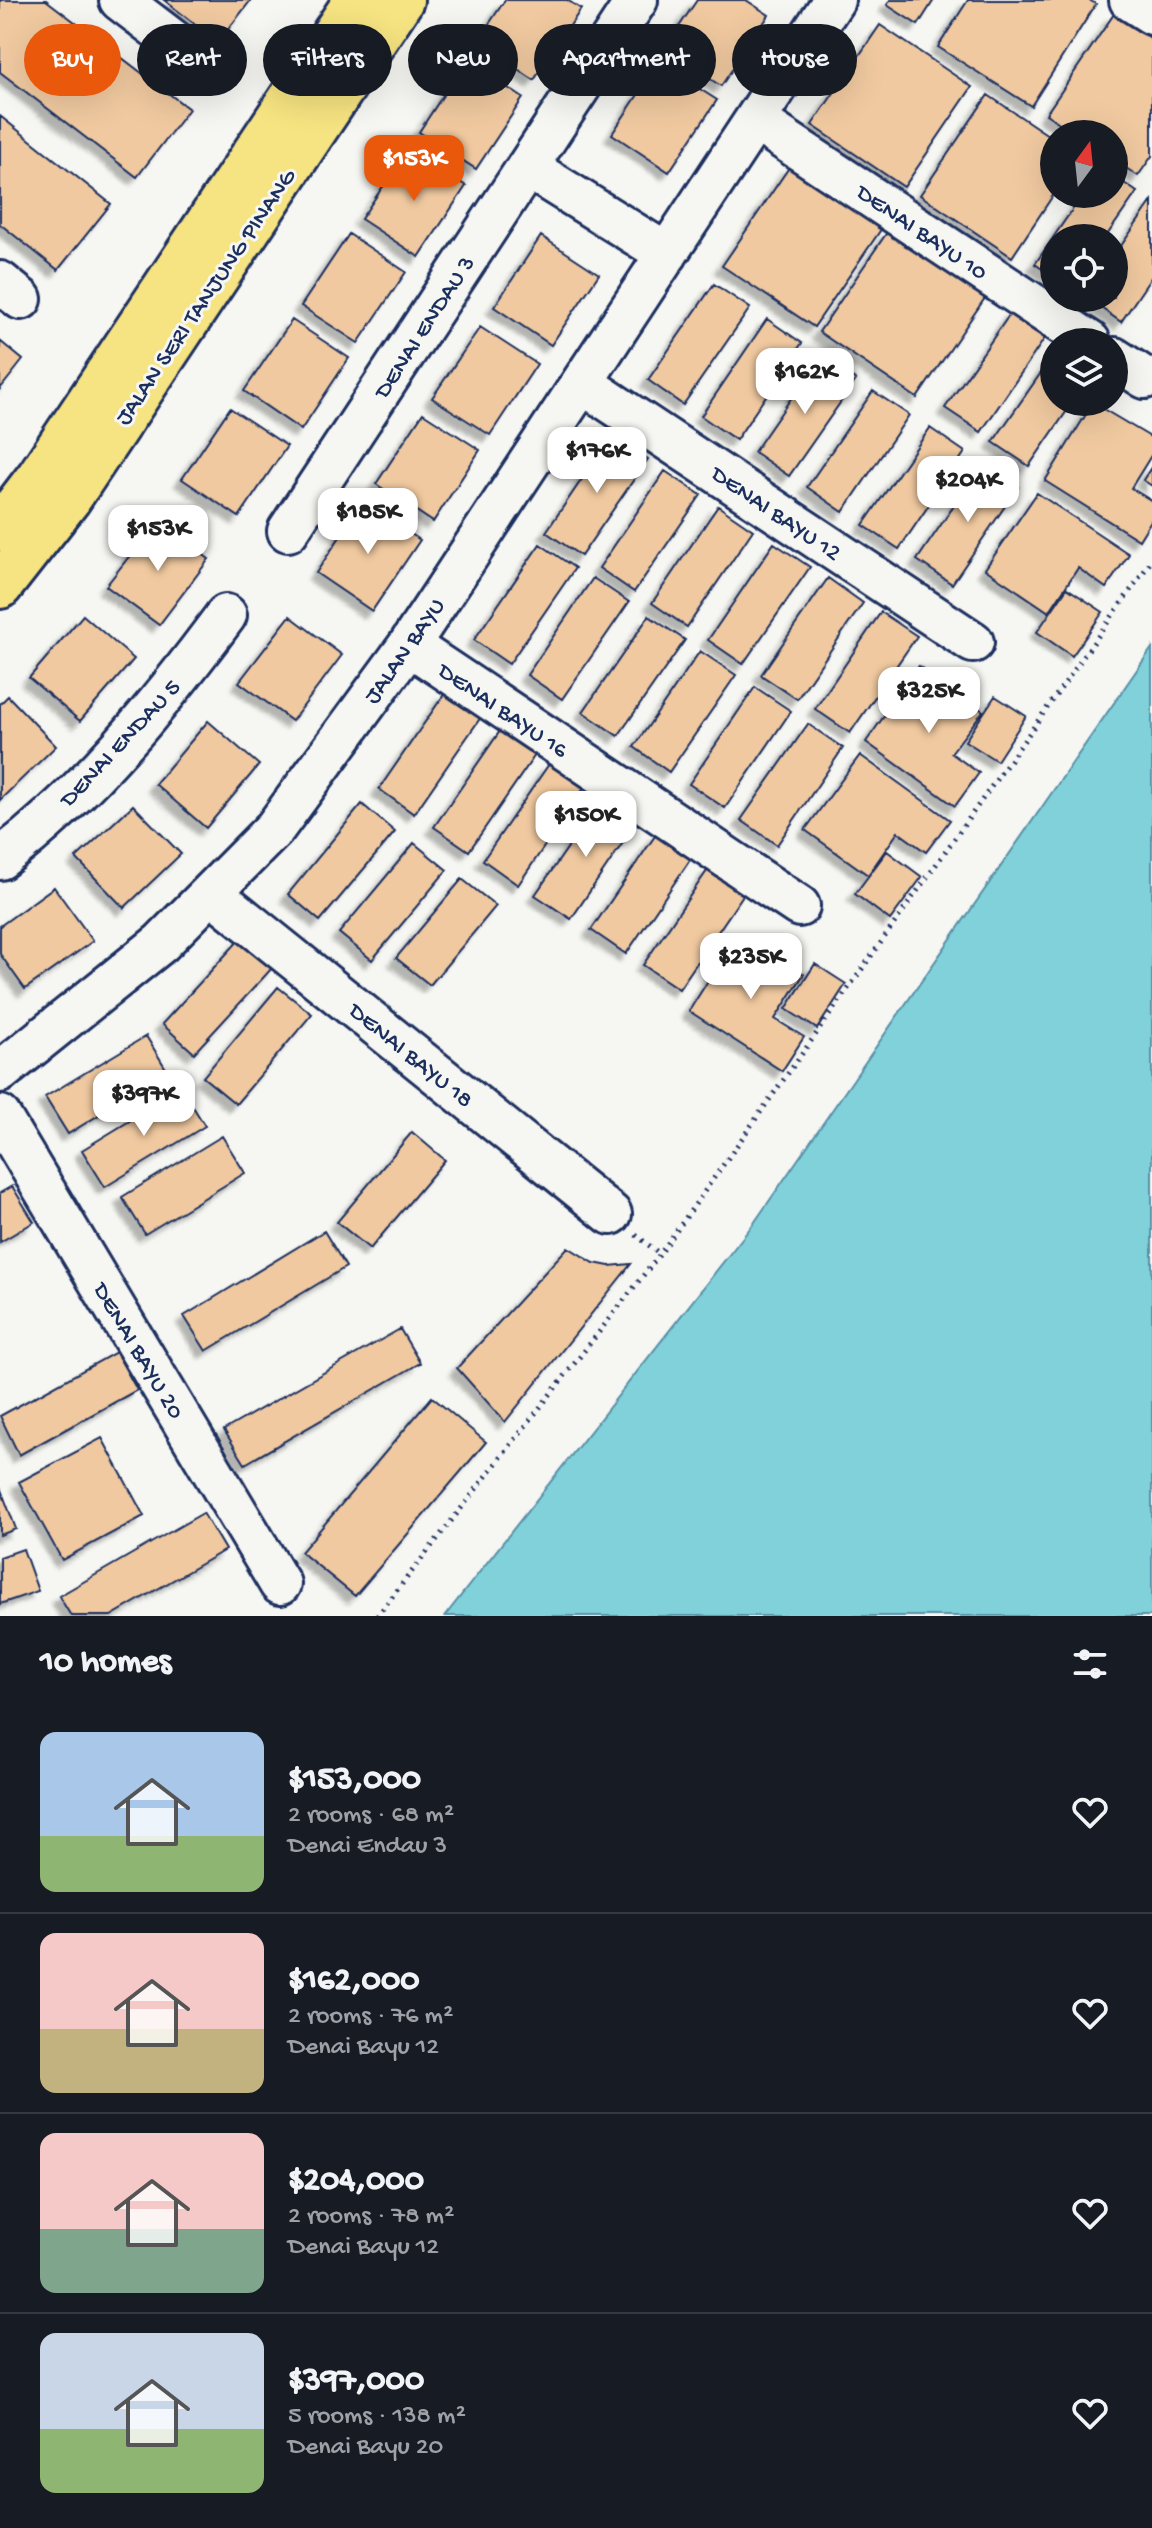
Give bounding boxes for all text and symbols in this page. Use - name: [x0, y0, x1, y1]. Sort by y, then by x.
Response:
- chip: Buy: [24, 24, 121, 96]
- chip: Rent: [137, 24, 247, 96]
- chip: Filters: [263, 24, 392, 96]
- chip: New: [408, 24, 518, 96]
- chip: Apartment: [534, 24, 716, 96]
- chip: House: [732, 24, 857, 96]
- north arrow: [1040, 120, 1128, 208]
- map controls: [1040, 120, 1128, 416]
- pin: $153K: [358, 135, 470, 203]
- text: $153K: [382, 145, 446, 176]
- street label: JALAN SERI TANJUNG PINANG: [110, 164, 304, 432]
- street label: DENAI BAYU 10: [848, 178, 992, 289]
- button: locate: [1040, 224, 1128, 312]
- street label: DENAI ENDAU 3: [368, 251, 483, 406]
- button: layers: [1040, 328, 1128, 416]
- pin: $162K: [749, 348, 861, 416]
- text: $162K: [774, 358, 836, 389]
- pin: $176K: [541, 427, 653, 495]
- text: $176K: [565, 437, 629, 468]
- pin: $204K: [912, 456, 1024, 524]
- street label: DENAI BAYU 12: [703, 460, 846, 569]
- text: $204K: [935, 466, 1001, 497]
- pin: $185K: [312, 488, 424, 556]
- text: $185K: [336, 498, 400, 529]
- pin: $153K: [102, 505, 214, 573]
- text: $153K: [126, 515, 190, 546]
- street label: JALAN BAYU: [359, 593, 453, 711]
- street label: DENAI BAYU 16: [430, 657, 573, 767]
- pin: $325K: [873, 667, 985, 735]
- street label: DENAI ENDAU 5: [54, 674, 188, 816]
- text: $325K: [896, 677, 962, 708]
- pin: $150K: [530, 791, 642, 859]
- text: $150K: [554, 801, 618, 832]
- pin: $235K: [695, 933, 807, 1001]
- text: $235K: [718, 943, 784, 974]
- street label: DENAI BAYU 18: [340, 996, 478, 1116]
- pin: $397K: [88, 1070, 200, 1138]
- text: $397K: [111, 1080, 177, 1111]
- street label: DENAI BAYU 20: [84, 1276, 189, 1425]
- icon: filters: [1068, 1642, 1112, 1686]
- text: 10 homes: [40, 1644, 171, 1684]
- text: $153,000: [288, 1761, 421, 1801]
- icon: home: [104, 1764, 200, 1860]
- icon: heart: [1068, 1790, 1112, 1834]
- text: 2 rooms · 68 m²: [288, 1801, 454, 1832]
- text: Denai Endau 3: [288, 1832, 447, 1863]
- text: $162,000: [288, 1962, 420, 2002]
- icon: home: [104, 1965, 200, 2061]
- icon: heart: [1068, 1991, 1112, 2035]
- text: 2 rooms · 76 m²: [288, 2002, 453, 2033]
- text: Denai Bayu 12: [288, 2033, 439, 2064]
- text: $204,000: [288, 2162, 424, 2202]
- icon: home: [104, 2165, 200, 2261]
- icon: heart: [1068, 2191, 1112, 2235]
- text: 2 rooms · 78 m²: [288, 2202, 454, 2233]
- text: Denai Bayu 12: [288, 2233, 439, 2264]
- text: $397,000: [288, 2362, 424, 2402]
- icon: home: [104, 2365, 200, 2461]
- icon: heart: [1068, 2391, 1112, 2435]
- text: 5 rooms · 138 m²: [288, 2402, 466, 2433]
- text: Denai Bayu 20: [288, 2433, 443, 2464]

